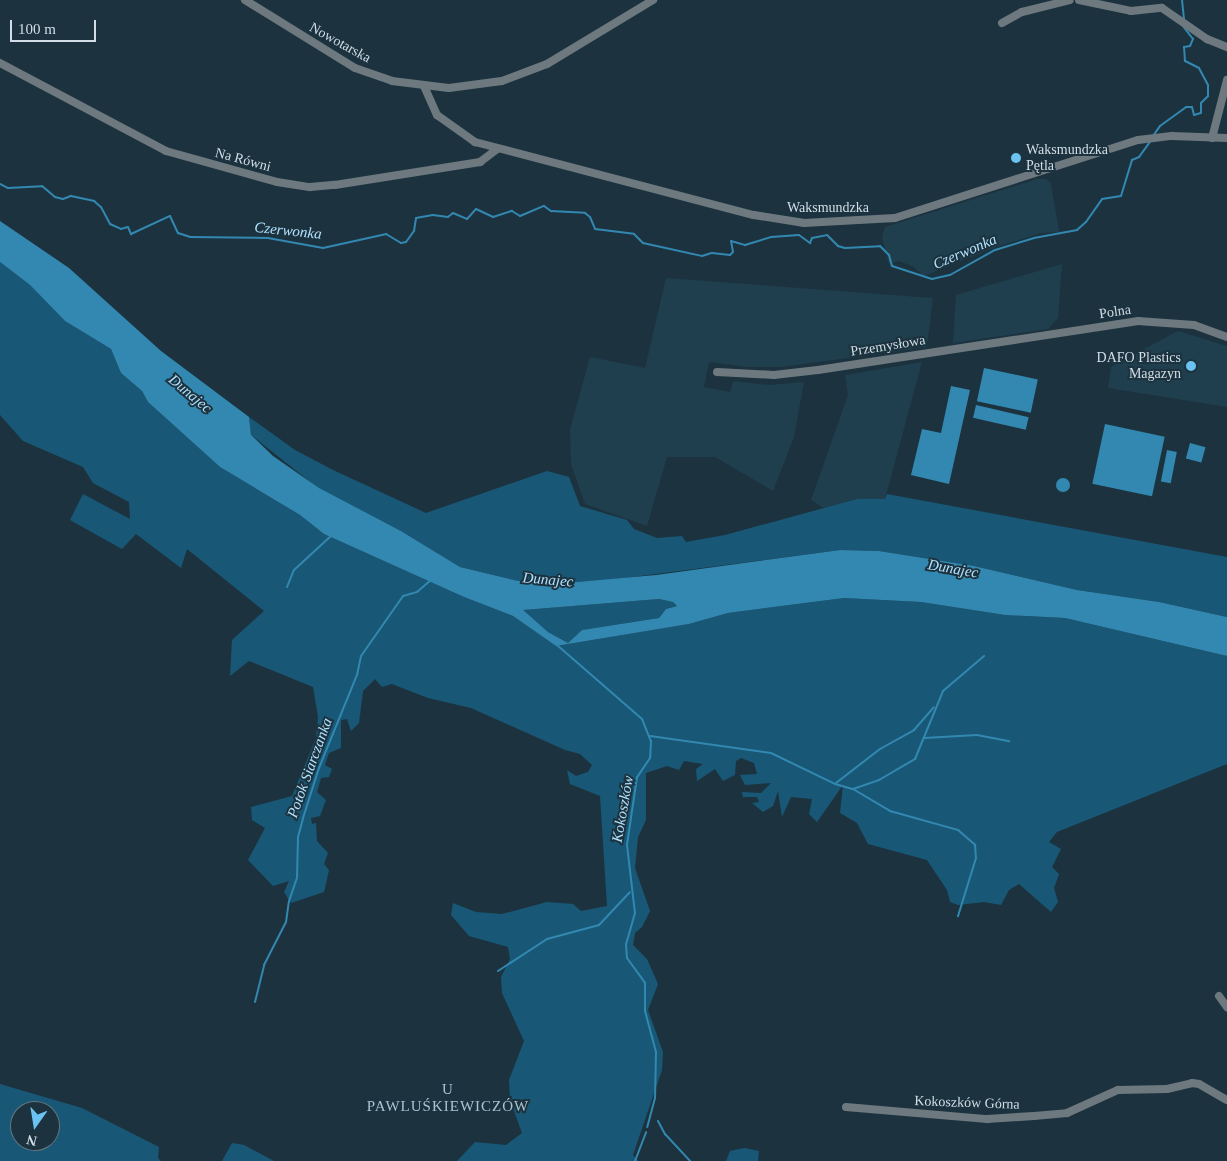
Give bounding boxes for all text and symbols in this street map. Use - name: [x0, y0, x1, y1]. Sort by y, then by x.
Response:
- scale bar: [12, 10, 99, 42]
- street label: Nowotarska: [306, 19, 374, 67]
- text: 100 m: [18, 21, 56, 37]
- place label: Waksmundzka Pętla: [1026, 142, 1108, 174]
- street label: Na Równi: [213, 144, 273, 176]
- marker: Waksmundzka Pętla: [1010, 152, 1022, 164]
- street label: Waksmundzka: [787, 200, 869, 216]
- water label: Czerwonka: [253, 219, 323, 243]
- water label: Czerwonka: [930, 231, 1000, 273]
- street label: Polna: [1098, 301, 1132, 323]
- street label: Przemysłowa: [849, 332, 927, 360]
- place label: DAFO Plastics Magazyn: [1097, 350, 1181, 382]
- marker: DAFO Plastics Magazyn: [1185, 360, 1197, 372]
- water label: Dunajec: [165, 371, 215, 417]
- water label: Dunajec: [926, 556, 980, 582]
- water label: Dunajec: [522, 569, 574, 591]
- water label: Potok Siarczanka: [284, 716, 336, 820]
- water label: Kokoszków: [608, 774, 638, 844]
- district label: U PAWLUŚKIEWICZÓW: [365, 1080, 531, 1115]
- street label: Kokoszków Górna: [914, 1093, 1020, 1113]
- north arrow: [10, 1101, 60, 1151]
- text: N: [25, 1132, 38, 1149]

